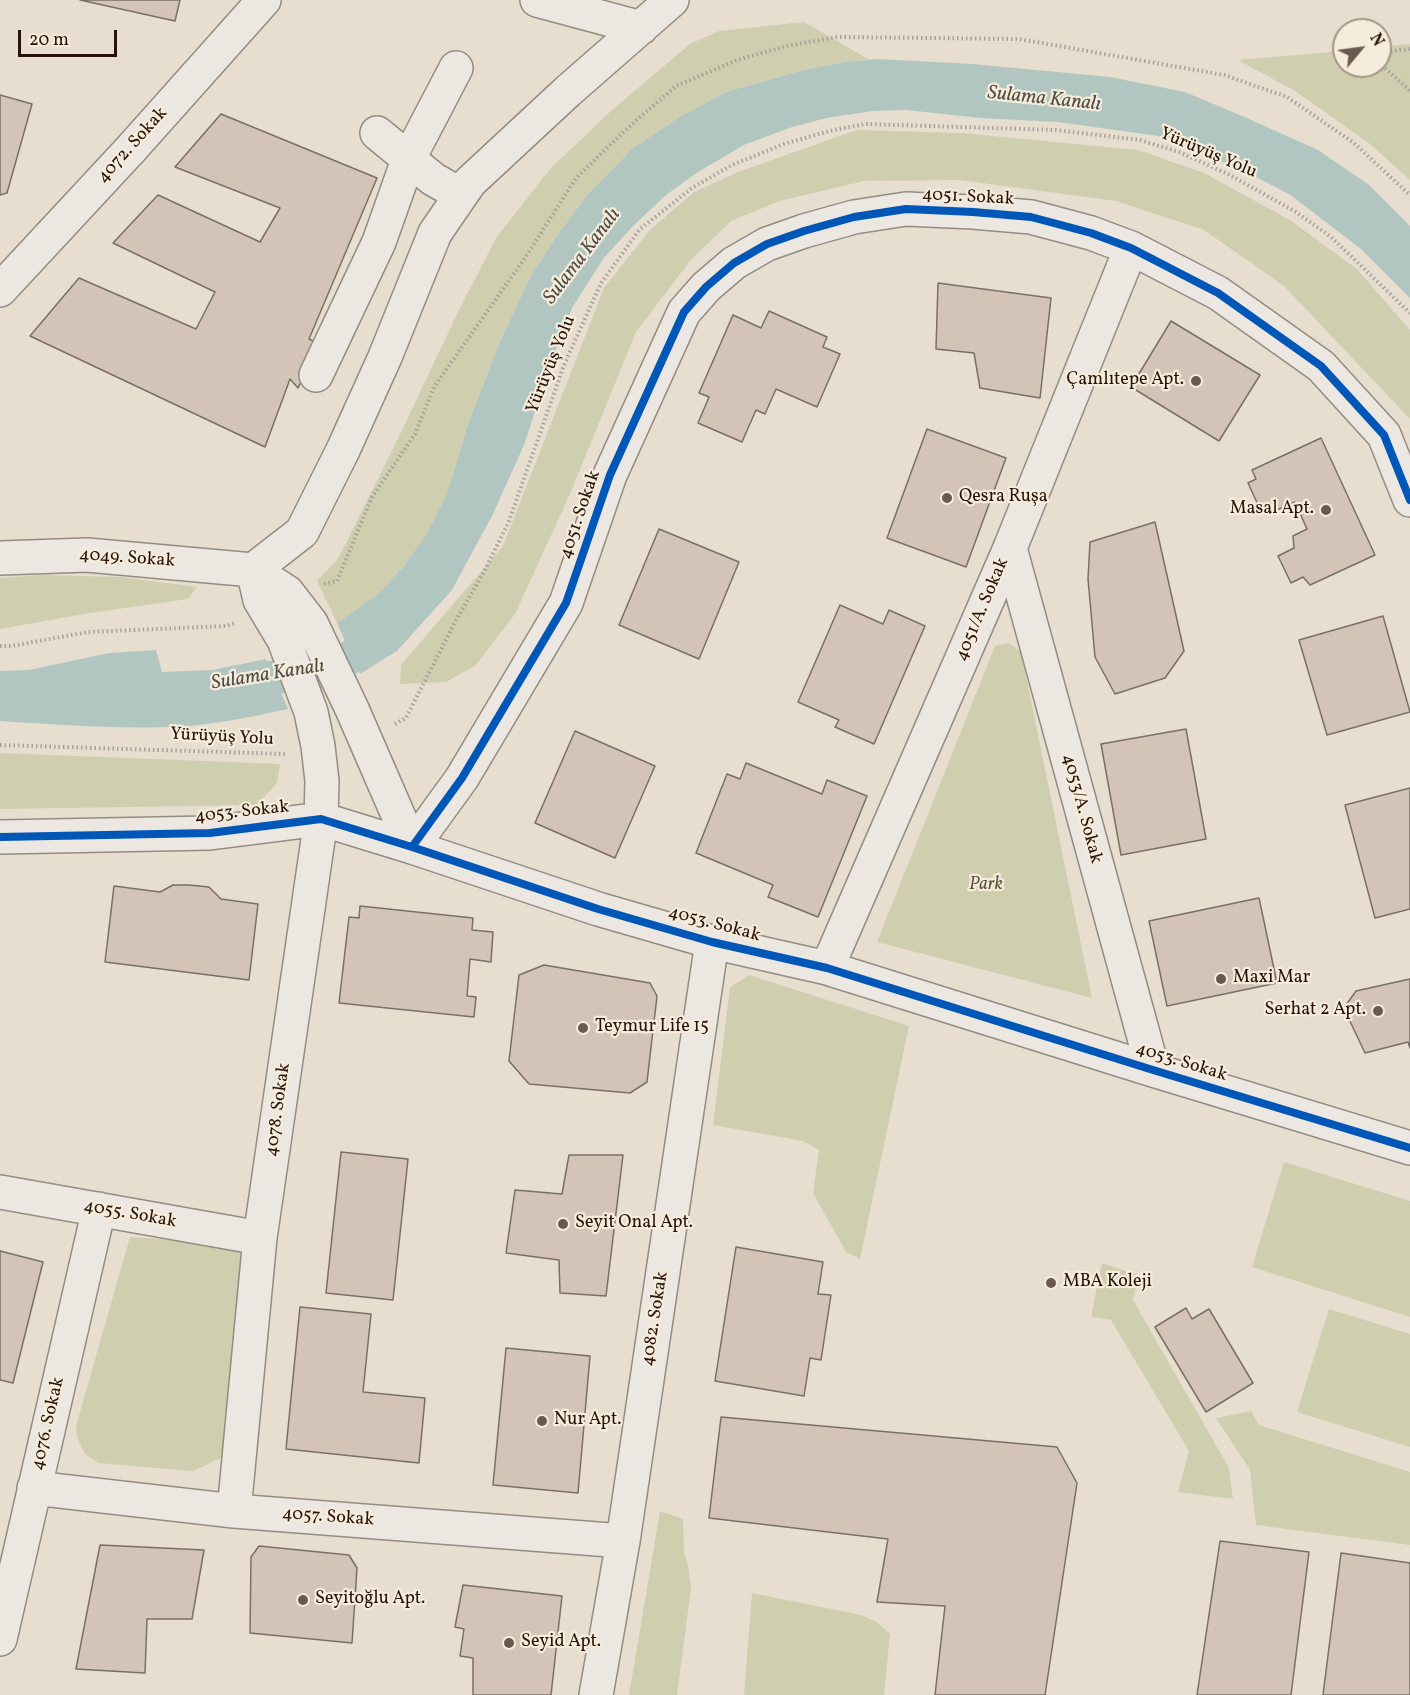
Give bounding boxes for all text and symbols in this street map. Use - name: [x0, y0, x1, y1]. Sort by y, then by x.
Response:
- scale bar: [21, 18, 120, 56]
- north arrow: [1332, 18, 1392, 78]
- text: 20 m: [29, 28, 69, 53]
- text: N: [1364, 30, 1388, 51]
- water label: Sulama Kanalı: [986, 82, 1102, 118]
- street label: 4072. Sokak: [93, 103, 173, 189]
- street label: Yürüyüş Yolu: [1156, 124, 1260, 184]
- street label: 4051. Sokak: [921, 185, 1015, 211]
- water label: Sulama Kanalı: [539, 204, 627, 310]
- street label: Yürüyüş Yolu: [523, 313, 581, 417]
- place label: Çamlıtepe Apt.: [1067, 370, 1184, 392]
- marker: Çamlıtepe Apt.: [1189, 374, 1203, 388]
- street label: 4051. Sokak: [556, 468, 606, 562]
- place label: Qesra Ruşa: [959, 487, 1048, 509]
- marker: Qesra Ruşa: [940, 491, 954, 505]
- place label: Masal Apt.: [1230, 499, 1314, 521]
- marker: Masal Apt.: [1319, 503, 1333, 517]
- street label: 4049. Sokak: [78, 545, 176, 573]
- street label: 4051/A. Sokak: [952, 555, 1014, 665]
- water label: Sulama Kanalı: [210, 655, 326, 697]
- street label: Yürüyüş Yolu: [170, 725, 274, 751]
- street label: 4053/A. Sokak: [1056, 752, 1106, 866]
- street label: 4053. Sokak: [194, 797, 290, 829]
- park label: Park: [969, 875, 1003, 897]
- street label: 4053. Sokak: [665, 902, 763, 948]
- place label: Maxi Mar: [1233, 968, 1310, 990]
- marker: Maxi Mar: [1214, 972, 1228, 986]
- place label: Serhat 2 Apt.: [1265, 1000, 1366, 1022]
- marker: Serhat 2 Apt.: [1371, 1004, 1385, 1018]
- place label: Teymur Life 15: [595, 1017, 709, 1039]
- marker: Teymur Life 15: [576, 1021, 590, 1035]
- street label: 4053. Sokak: [1133, 1039, 1229, 1087]
- street label: 4078. Sokak: [262, 1062, 296, 1158]
- street label: 4055. Sokak: [82, 1196, 178, 1234]
- place label: Seyit Onal Apt.: [575, 1213, 693, 1235]
- marker: Seyit Onal Apt.: [556, 1217, 570, 1231]
- street label: 4082. Sokak: [638, 1270, 674, 1368]
- place label: MBA Koleji: [1063, 1272, 1152, 1294]
- marker: MBA Koleji: [1044, 1276, 1058, 1290]
- street label: 4076. Sokak: [28, 1375, 70, 1473]
- place label: Nur Apt.: [554, 1410, 621, 1432]
- marker: Nur Apt.: [535, 1414, 549, 1428]
- street label: 4057. Sokak: [281, 1504, 375, 1532]
- place label: Seyitoğlu Apt.: [315, 1589, 425, 1611]
- marker: Seyitoğlu Apt.: [296, 1593, 310, 1607]
- place label: Seyid Apt.: [521, 1632, 601, 1654]
- marker: Seyid Apt.: [502, 1636, 516, 1650]

